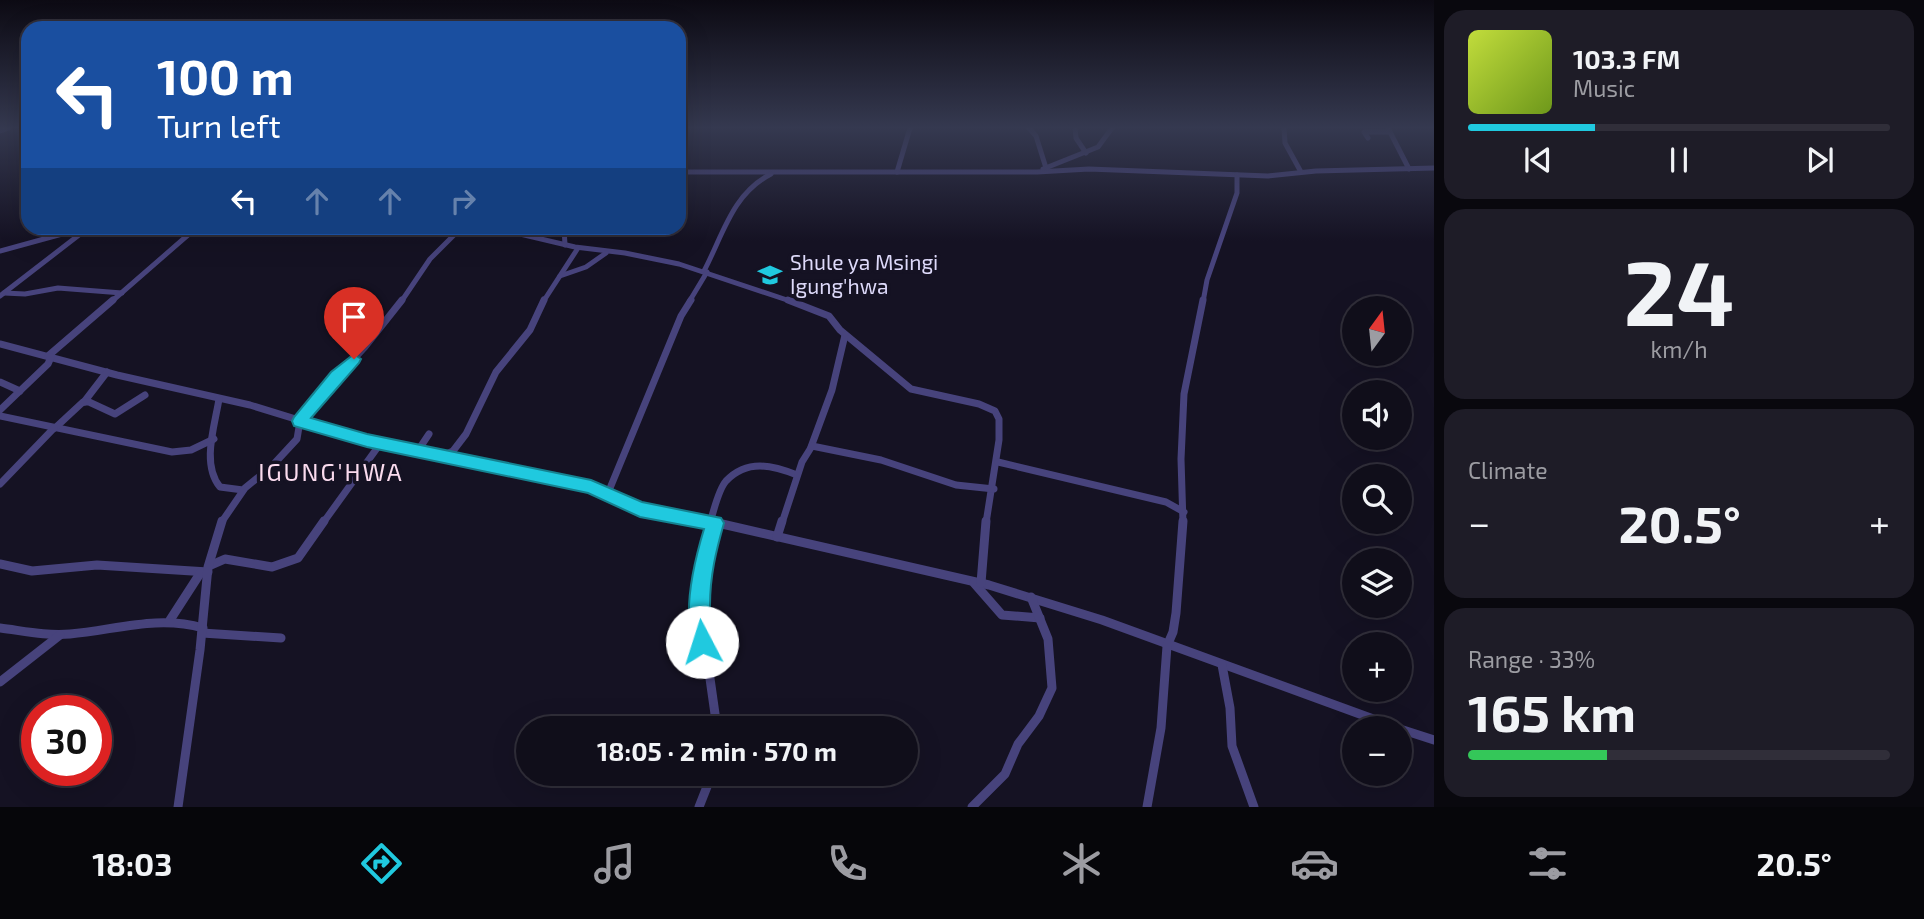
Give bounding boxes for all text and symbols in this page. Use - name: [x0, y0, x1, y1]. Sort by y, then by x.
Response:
- text: 103.3 FM: [1573, 43, 1680, 74]
- text: 100 m: [157, 46, 294, 105]
- icon: left: [42, 49, 133, 140]
- text: Music: [1573, 74, 1635, 102]
- text: Turn left: [157, 106, 281, 144]
- icon: previous: [1519, 141, 1557, 179]
- icon: pause: [1660, 141, 1698, 179]
- icon: next: [1801, 141, 1839, 179]
- icon: left: [225, 182, 263, 220]
- icon: ahead: [298, 182, 336, 220]
- icon: ahead: [371, 182, 409, 220]
- icon: right: [444, 182, 482, 220]
- text: 24: [1624, 235, 1734, 344]
- place label: Shule ya Msingi Igung'hwa: [790, 249, 938, 298]
- school or university icon: Shule ya Msingi Igung'hwa: [756, 261, 784, 289]
- pin: [324, 287, 384, 359]
- north arrow: [1342, 296, 1412, 366]
- map controls: [1342, 296, 1412, 786]
- icon: arrive: [335, 298, 373, 336]
- text: km/h: [1650, 335, 1708, 363]
- button: sound: [1342, 380, 1412, 450]
- text: Climate: [1468, 456, 1548, 484]
- district label: IGUNG'HWA: [258, 457, 404, 486]
- button: search: [1342, 464, 1412, 534]
- text: 20.5°: [1618, 491, 1741, 553]
- text: −: [1468, 499, 1490, 545]
- text: +: [1869, 499, 1890, 545]
- button: layers: [1342, 548, 1412, 618]
- position arrow: [665, 605, 739, 679]
- button: +: [1342, 632, 1412, 702]
- text: Range · 33%: [1468, 645, 1595, 673]
- text: 165 km: [1468, 680, 1636, 742]
- speed limit sign: 30: [21, 695, 112, 786]
- button: −: [1342, 716, 1412, 786]
- text: 18:05 · 2 min · 570 m: [597, 735, 837, 766]
- icon: directions: [357, 839, 406, 888]
- icon: music: [590, 839, 639, 888]
- icon: phone: [823, 839, 872, 888]
- icon: climate: [1057, 839, 1106, 888]
- icon: car: [1290, 839, 1339, 888]
- icon: filters: [1523, 839, 1572, 888]
- text: 18:03: [92, 844, 172, 882]
- text: 20.5°: [1757, 844, 1832, 882]

